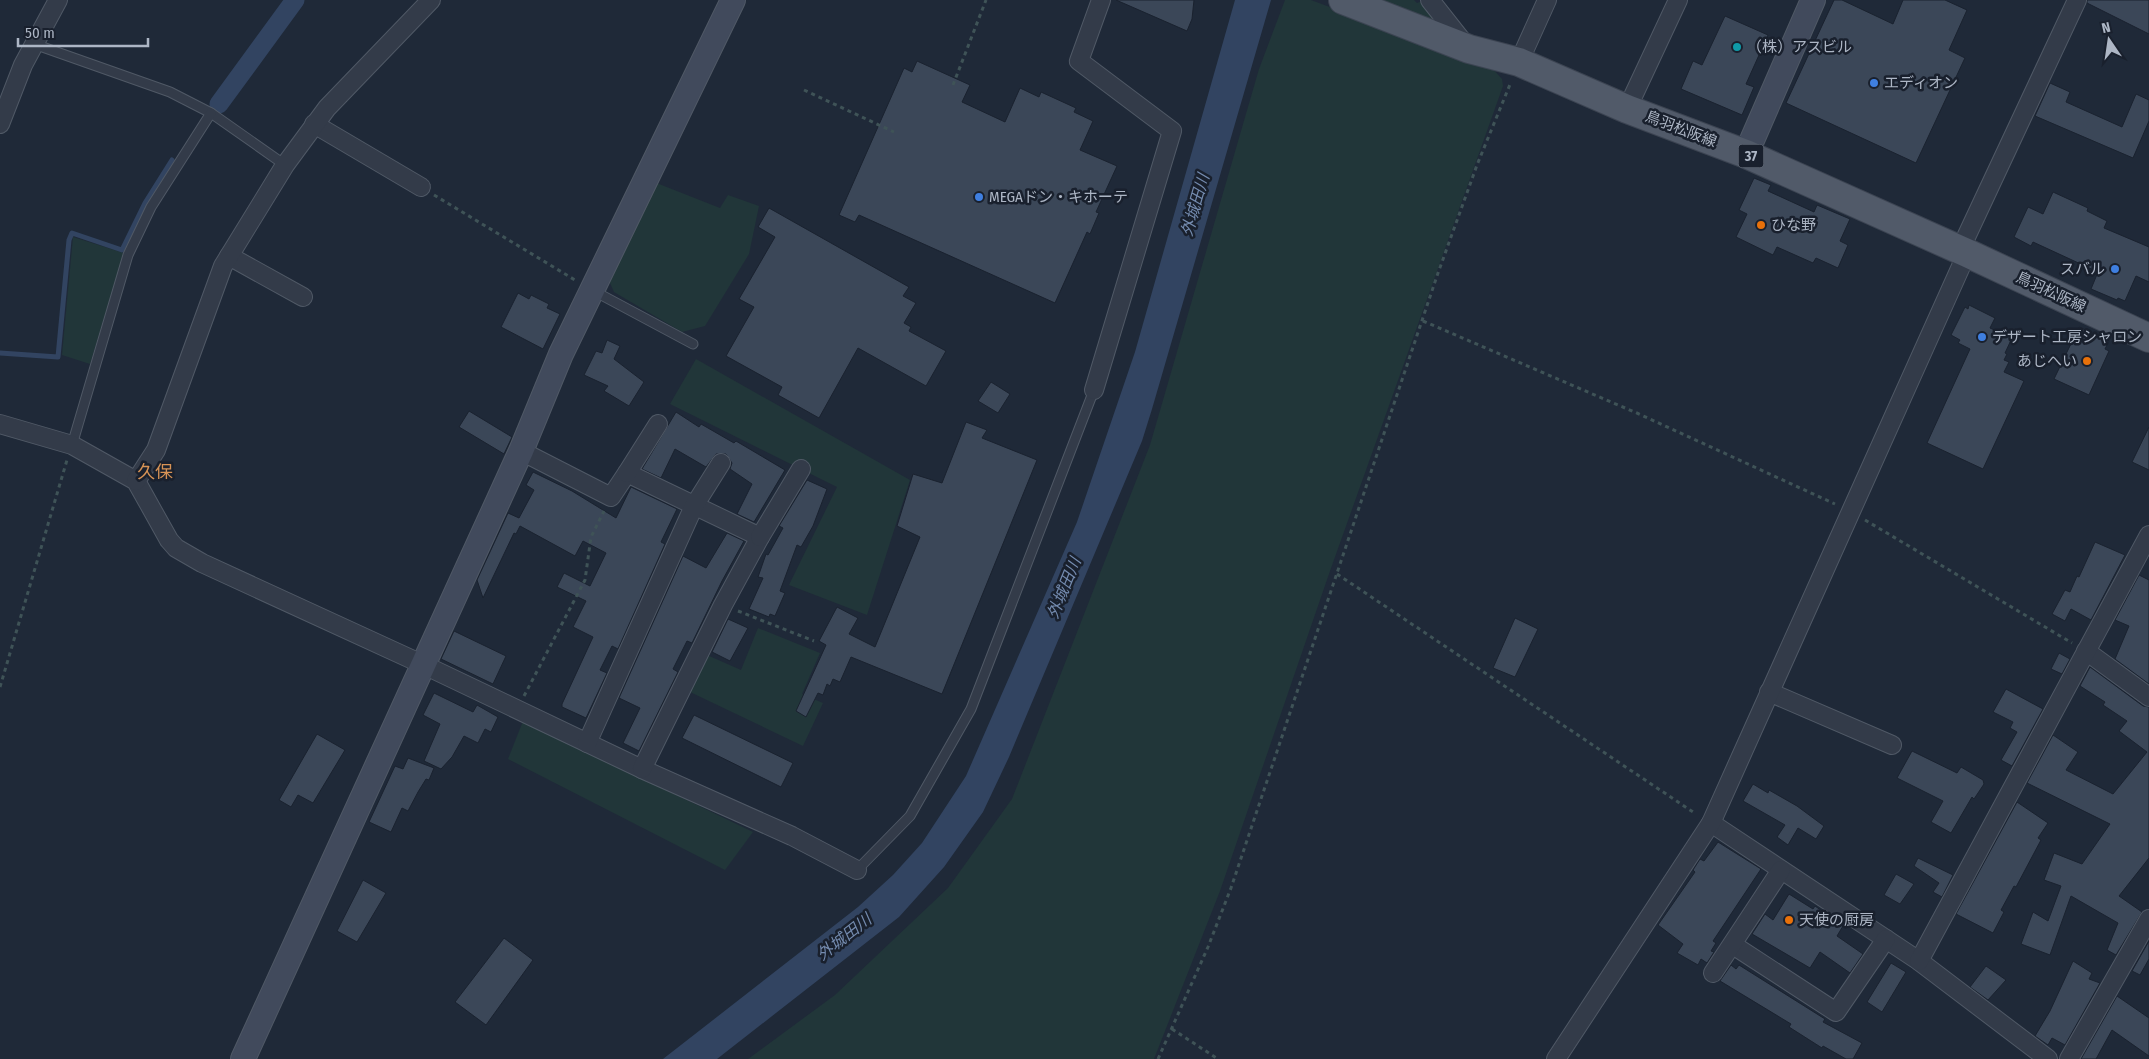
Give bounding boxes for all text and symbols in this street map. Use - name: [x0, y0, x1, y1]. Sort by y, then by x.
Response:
- scale bar: [18, 15, 148, 47]
- north arrow: [2084, 15, 2134, 65]
- text: N: [2100, 19, 2112, 37]
- text: 50 m: [25, 24, 55, 42]
- place label: （株）アスビル: [1747, 38, 1852, 56]
- marker: （株）アスビル: [1731, 41, 1743, 53]
- place label: エディオン: [1884, 74, 1958, 92]
- marker: エディオン: [1868, 77, 1880, 89]
- street label: 鳥羽松阪線: [1643, 107, 1719, 151]
- road number: 37: [1738, 144, 1764, 168]
- water label: 外城田川: [1177, 170, 1214, 238]
- place label: MEGAドン・キホーテ: [989, 188, 1128, 206]
- marker: MEGAドン・キホーテ: [973, 191, 985, 203]
- place label: ひな野: [1771, 216, 1816, 234]
- marker: ひな野: [1755, 219, 1767, 231]
- place label: スバル: [2060, 260, 2105, 278]
- marker: スバル: [2109, 263, 2121, 275]
- street label: 鳥羽松阪線: [2013, 268, 2089, 316]
- place label: デザート工房シャロン: [1992, 328, 2142, 346]
- marker: デザート工房シャロン: [1976, 331, 1988, 343]
- place label: あじへい: [2017, 352, 2077, 370]
- marker: あじへい: [2081, 355, 2093, 367]
- district label: 久保: [137, 461, 173, 483]
- water label: 外城田川: [1043, 553, 1086, 621]
- water label: 外城田川: [813, 909, 877, 964]
- place label: 天使の厨房: [1799, 911, 1874, 929]
- marker: 天使の厨房: [1783, 914, 1795, 926]

